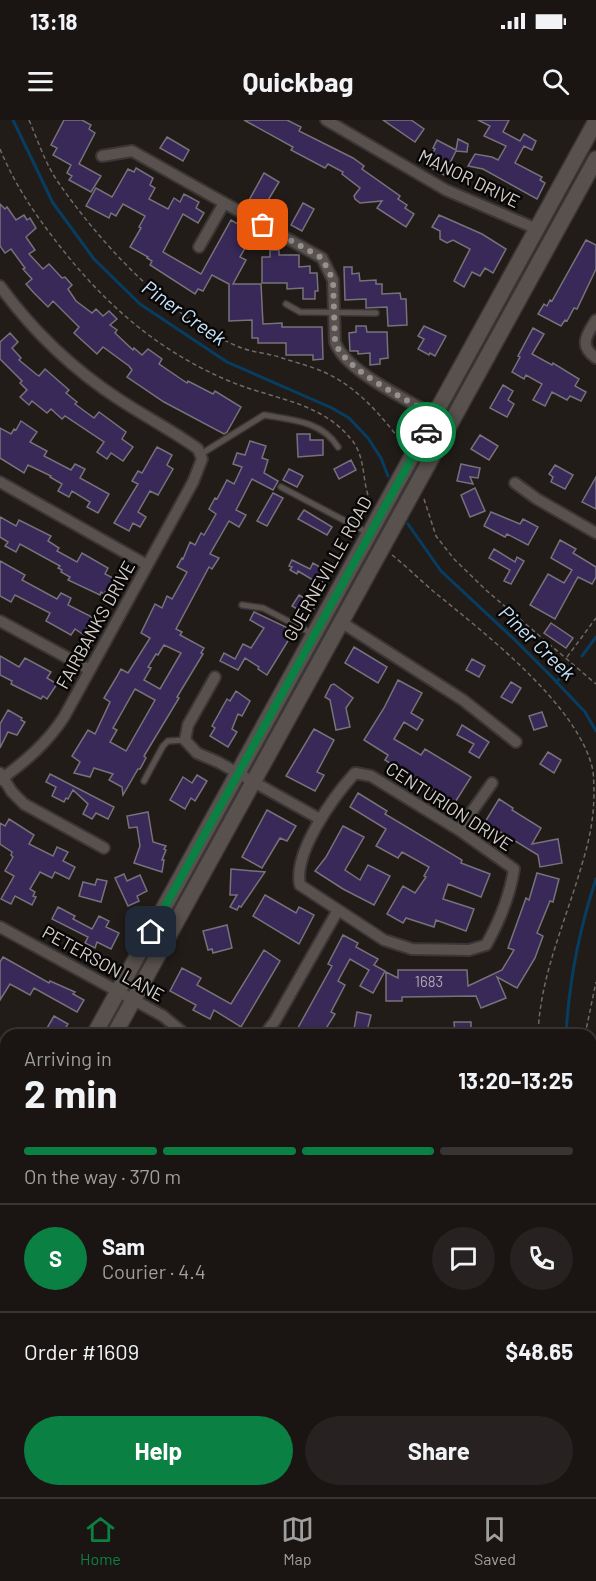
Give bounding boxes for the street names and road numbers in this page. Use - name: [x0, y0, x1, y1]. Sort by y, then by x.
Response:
- street label: MANOR DRIVE: [415, 144, 524, 212]
- street label: GUERNEVILLE ROAD: [278, 492, 376, 645]
- street label: FAIRBANKS DRIVE: [51, 557, 139, 692]
- street label: CENTURION DRIVE: [382, 757, 517, 855]
- street label: PETERSON LANE: [39, 921, 168, 1006]

